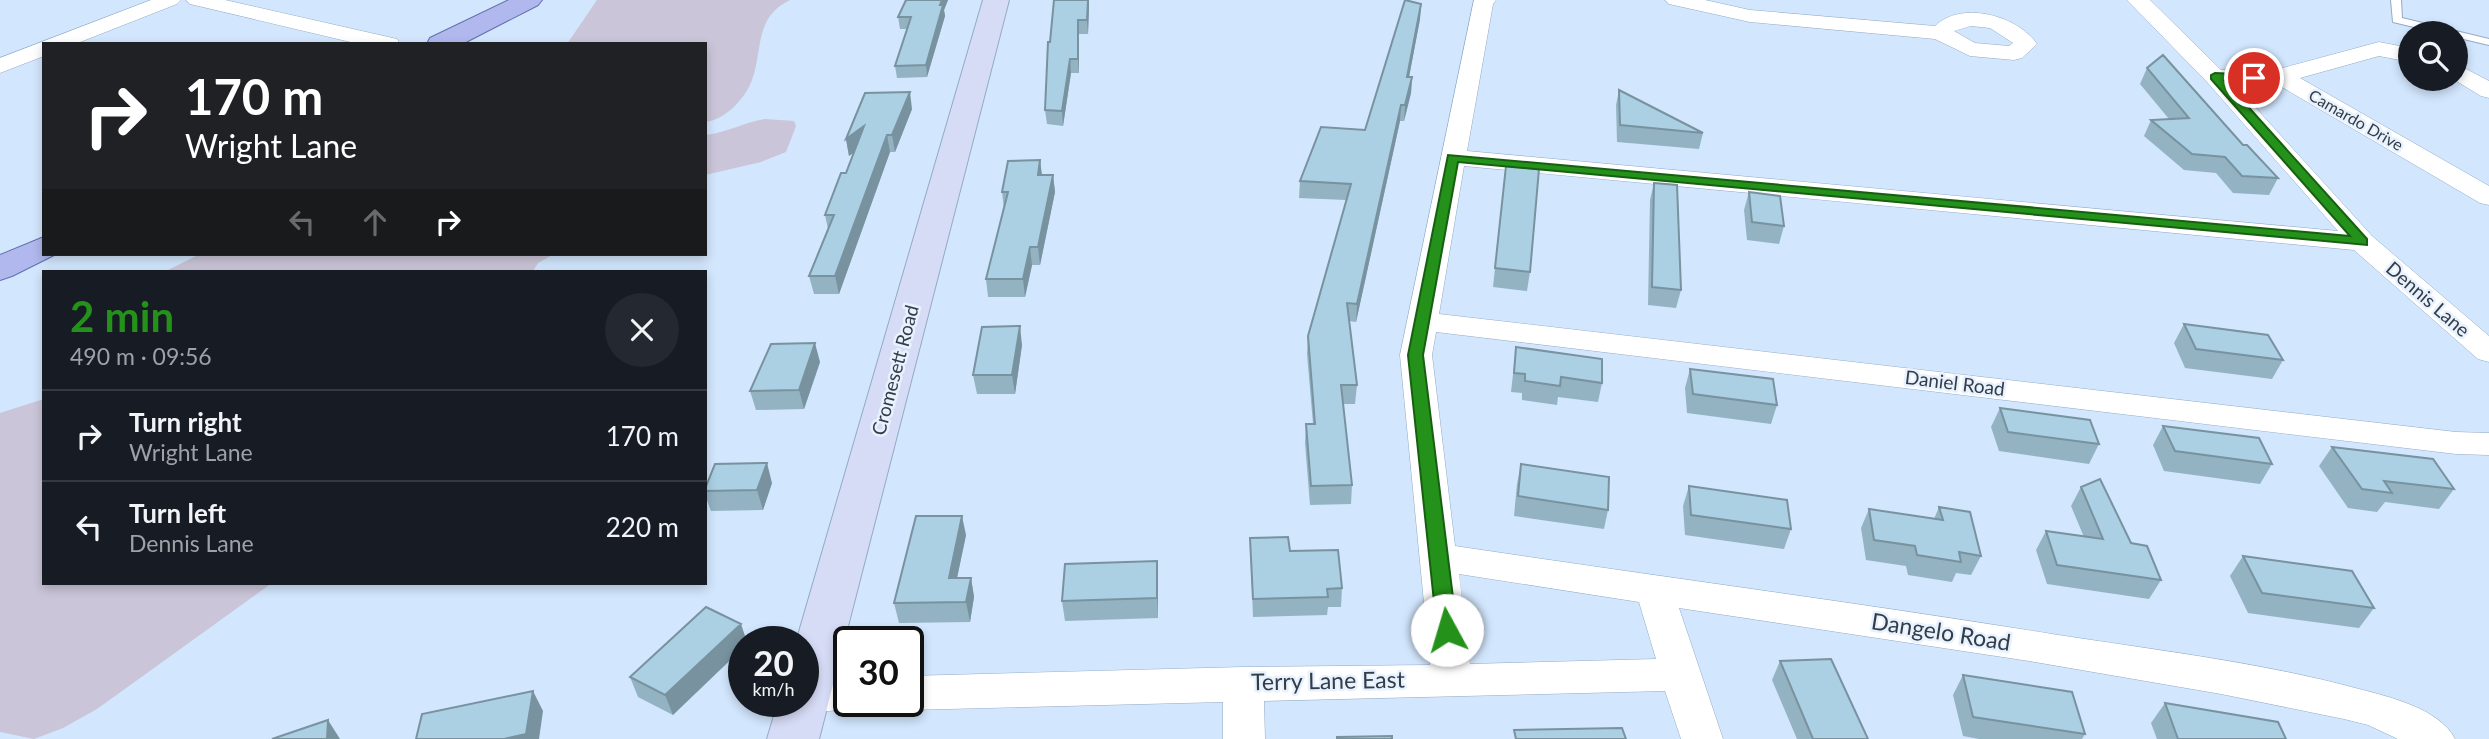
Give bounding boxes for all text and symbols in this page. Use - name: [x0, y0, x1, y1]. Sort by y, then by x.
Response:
- map controls: [2398, 21, 2468, 91]
- button: search: [2398, 21, 2468, 91]
- pin: [2224, 48, 2284, 108]
- icon: arrive: [2235, 59, 2273, 97]
- text: 170 m: [185, 67, 323, 125]
- icon: right: [70, 70, 161, 161]
- street label: Camardo Drive: [2306, 85, 2407, 154]
- text: Wright Lane: [185, 126, 357, 165]
- icon: left: [283, 203, 321, 241]
- icon: ahead: [356, 203, 394, 241]
- icon: right: [429, 203, 467, 241]
- street label: Dennis Lane: [2382, 256, 2475, 341]
- text: 2 min: [70, 291, 174, 341]
- button: close: [605, 293, 679, 367]
- street label: Cromesett Road: [866, 302, 923, 437]
- text: 490 m · 09:56: [70, 342, 212, 370]
- street label: Daniel Road: [1904, 365, 2006, 400]
- text: Turn right: [129, 406, 242, 438]
- icon: right: [70, 417, 108, 455]
- text: 170 m: [606, 420, 679, 452]
- text: Wright Lane: [129, 438, 253, 466]
- text: Turn left: [129, 497, 226, 529]
- icon: left: [70, 508, 108, 546]
- text: 220 m: [606, 511, 679, 543]
- text: Dennis Lane: [129, 529, 254, 557]
- position arrow: [1410, 593, 1484, 667]
- street label: Dangelo Road: [1869, 606, 2013, 656]
- speed limit sign: 30: [833, 626, 924, 717]
- text: 20: [753, 641, 794, 683]
- street label: Terry Lane East: [1251, 665, 1406, 695]
- text: km/h: [752, 678, 795, 700]

